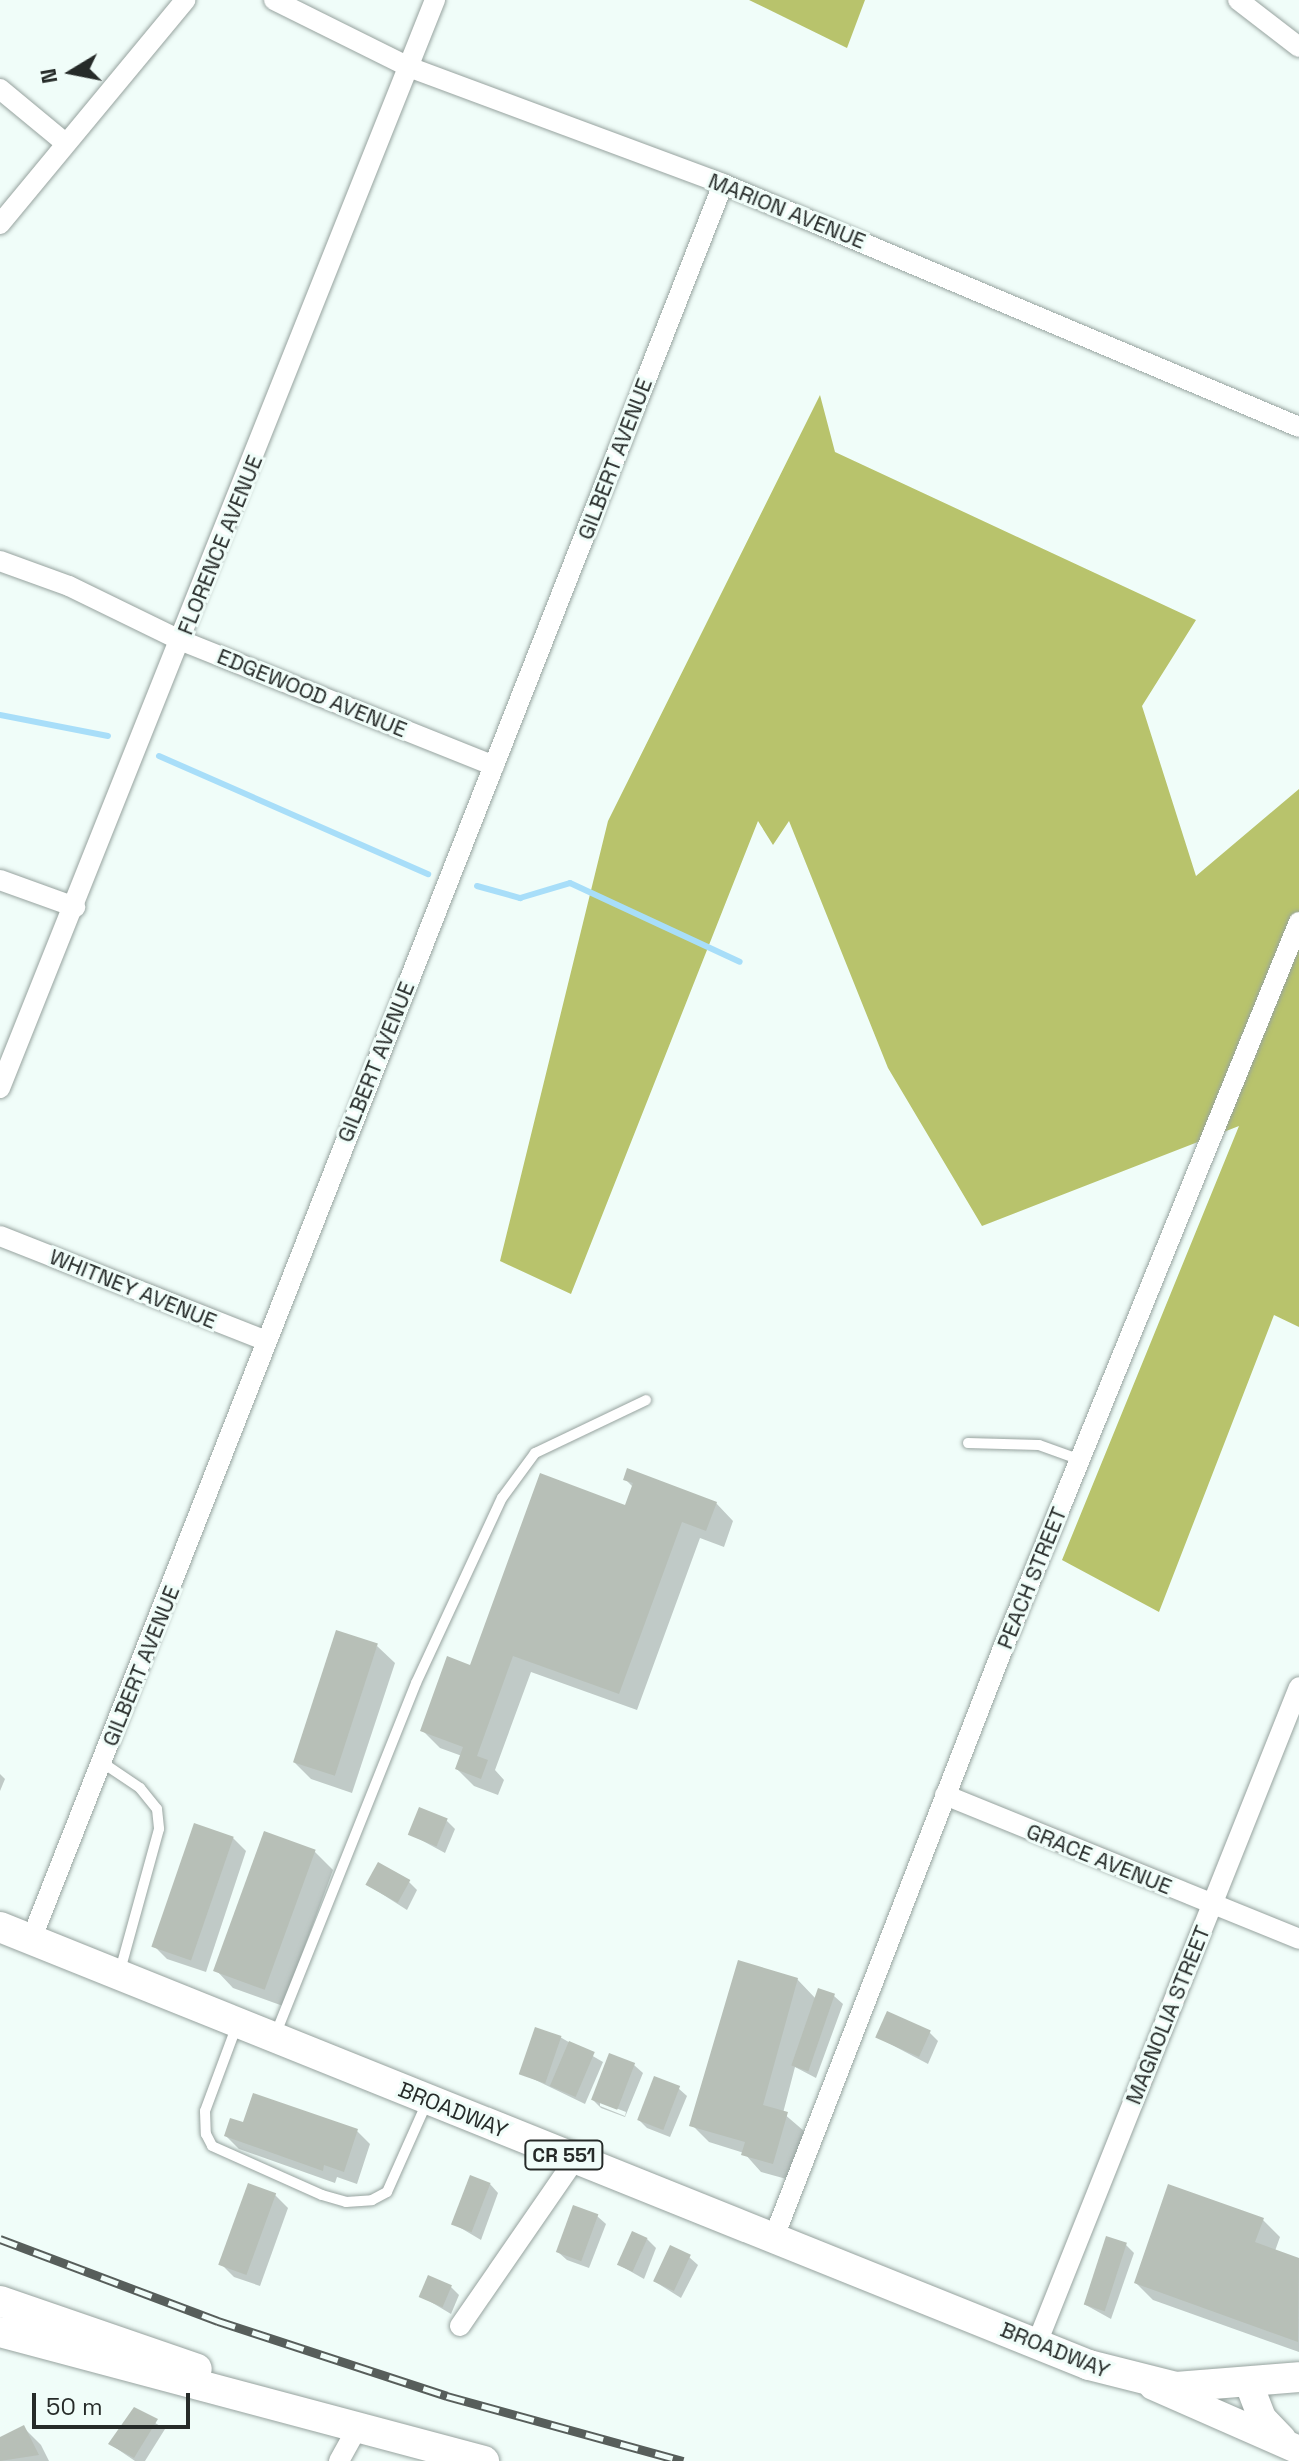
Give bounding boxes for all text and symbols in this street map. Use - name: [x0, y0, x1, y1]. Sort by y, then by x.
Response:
- north arrow: [32, 32, 112, 112]
- text: N: [33, 66, 63, 86]
- street label: MARION AVENUE: [704, 167, 870, 255]
- street label: GILBERT AVENUE: [572, 374, 658, 544]
- street label: FLORENCE AVENUE: [172, 451, 268, 639]
- street label: EDGEWOOD AVENUE: [213, 643, 411, 743]
- street label: GILBERT AVENUE: [332, 978, 420, 1146]
- street label: WHITNEY AVENUE: [45, 1243, 221, 1335]
- street label: PEACH STREET: [992, 1503, 1072, 1653]
- street label: GILBERT AVENUE: [97, 1582, 185, 1750]
- street label: GRACE AVENUE: [1022, 1818, 1176, 1900]
- street label: MAGNOLIA STREET: [1120, 1922, 1216, 2108]
- street label: BROADWAY: [395, 2076, 511, 2144]
- road number: CR 551: [524, 2139, 604, 2171]
- street label: BROADWAY: [997, 2316, 1113, 2384]
- scale bar: [36, 2377, 194, 2427]
- text: 50 m: [46, 2391, 103, 2422]

